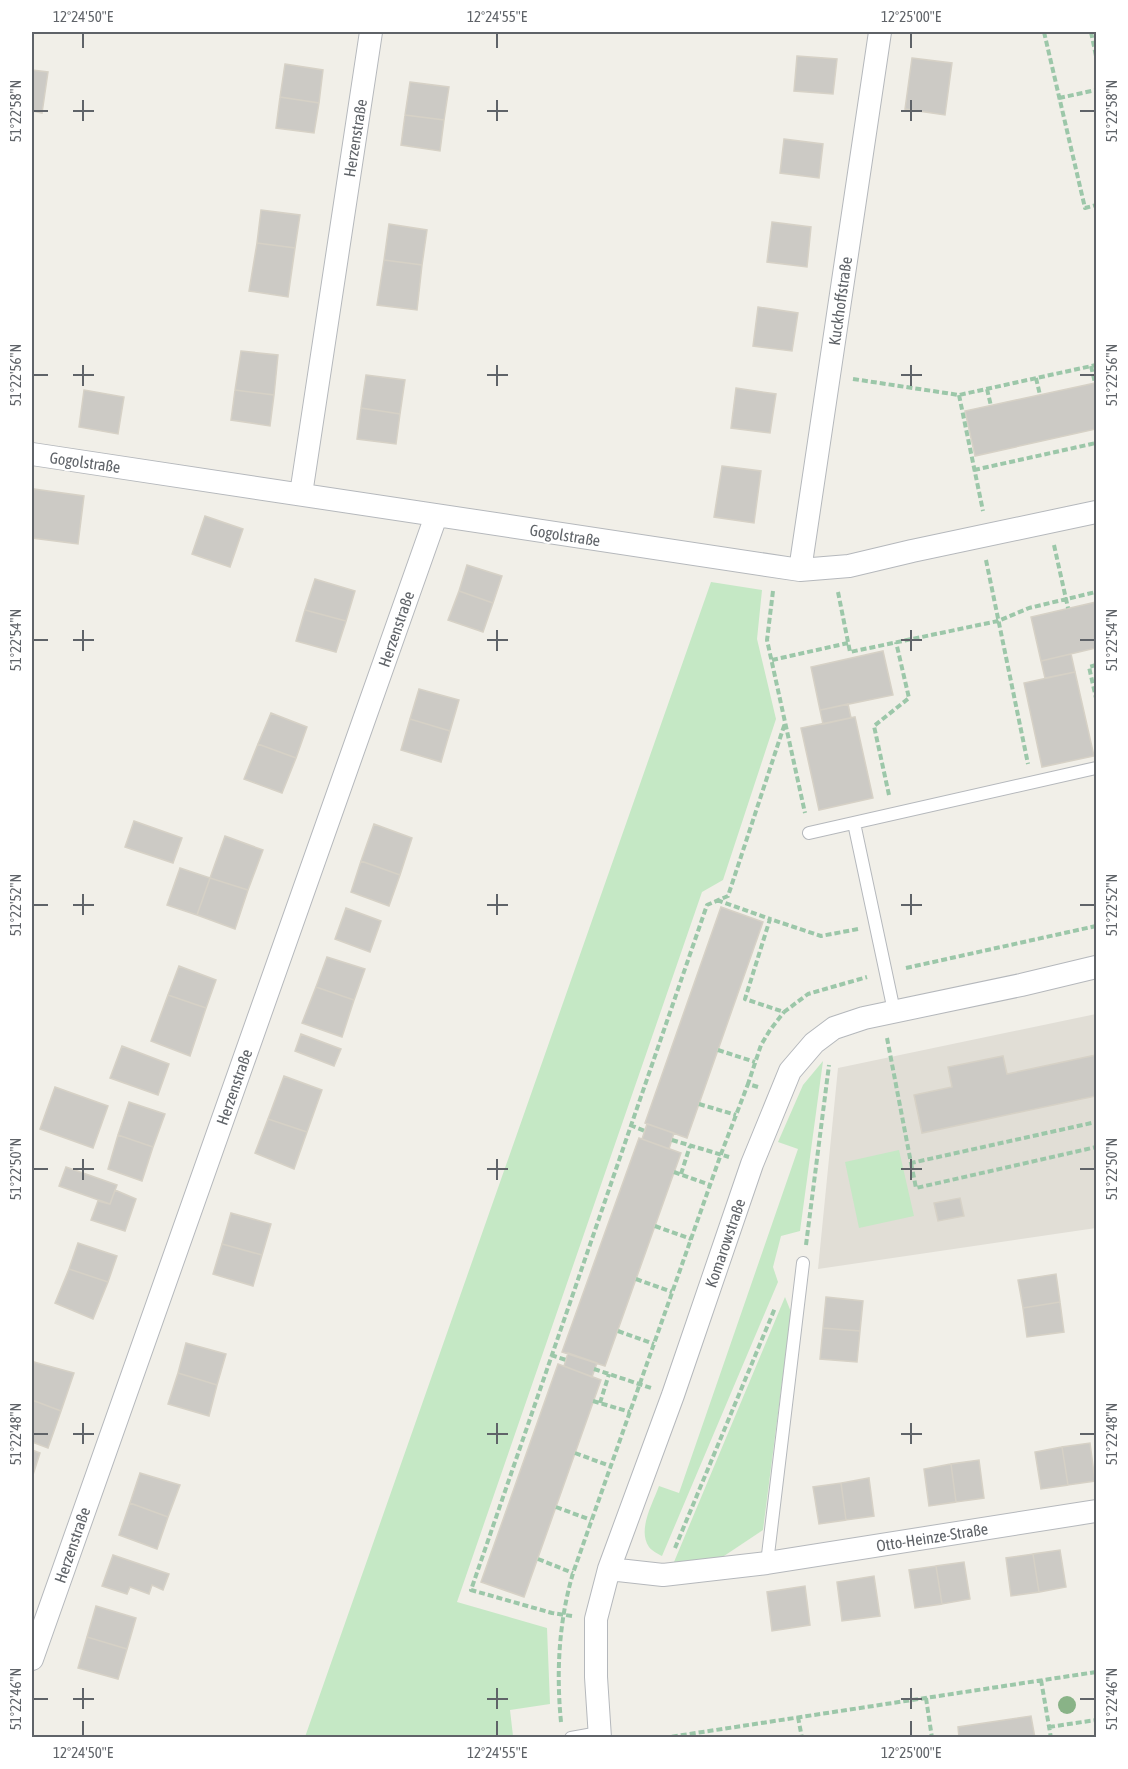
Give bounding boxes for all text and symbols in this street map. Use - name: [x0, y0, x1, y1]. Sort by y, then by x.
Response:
- text: 12°24'50"E: [53, 8, 114, 25]
- text: 12°24'55"E: [467, 8, 528, 25]
- text: 12°25'00"E: [881, 8, 942, 25]
- text: 51°22'58"N: [7, 80, 24, 142]
- text: 51°22'58"N: [1103, 80, 1120, 142]
- street label: Herzenstraße: [340, 98, 370, 178]
- street label: Kuckhoffstraße: [825, 256, 855, 346]
- text: 51°22'56"N: [7, 344, 24, 406]
- text: 51°22'56"N: [1103, 344, 1120, 406]
- street label: Gogolstraße: [48, 448, 122, 477]
- street label: Gogolstraße: [528, 521, 602, 550]
- street label: Herzenstraße: [375, 589, 417, 669]
- text: 51°22'54"N: [7, 609, 24, 671]
- text: 51°22'54"N: [1103, 609, 1120, 671]
- text: 51°22'52"N: [7, 874, 24, 936]
- text: 51°22'52"N: [1103, 874, 1120, 936]
- street label: Herzenstraße: [213, 1047, 255, 1127]
- text: 51°22'50"N: [7, 1138, 24, 1200]
- text: 51°22'50"N: [1103, 1138, 1120, 1200]
- street label: Komarowstraße: [701, 1196, 749, 1290]
- text: 51°22'48"N: [7, 1403, 24, 1465]
- text: 51°22'48"N: [1103, 1403, 1120, 1465]
- street label: Herzenstraße: [51, 1505, 93, 1585]
- street label: Otto-Heinze-Straße: [875, 1519, 989, 1555]
- text: 51°22'46"N: [7, 1668, 24, 1730]
- text: 51°22'46"N: [1103, 1668, 1120, 1730]
- text: 12°24'50"E: [53, 1744, 114, 1761]
- text: 12°24'55"E: [467, 1744, 528, 1761]
- text: 12°25'00"E: [881, 1744, 942, 1761]

